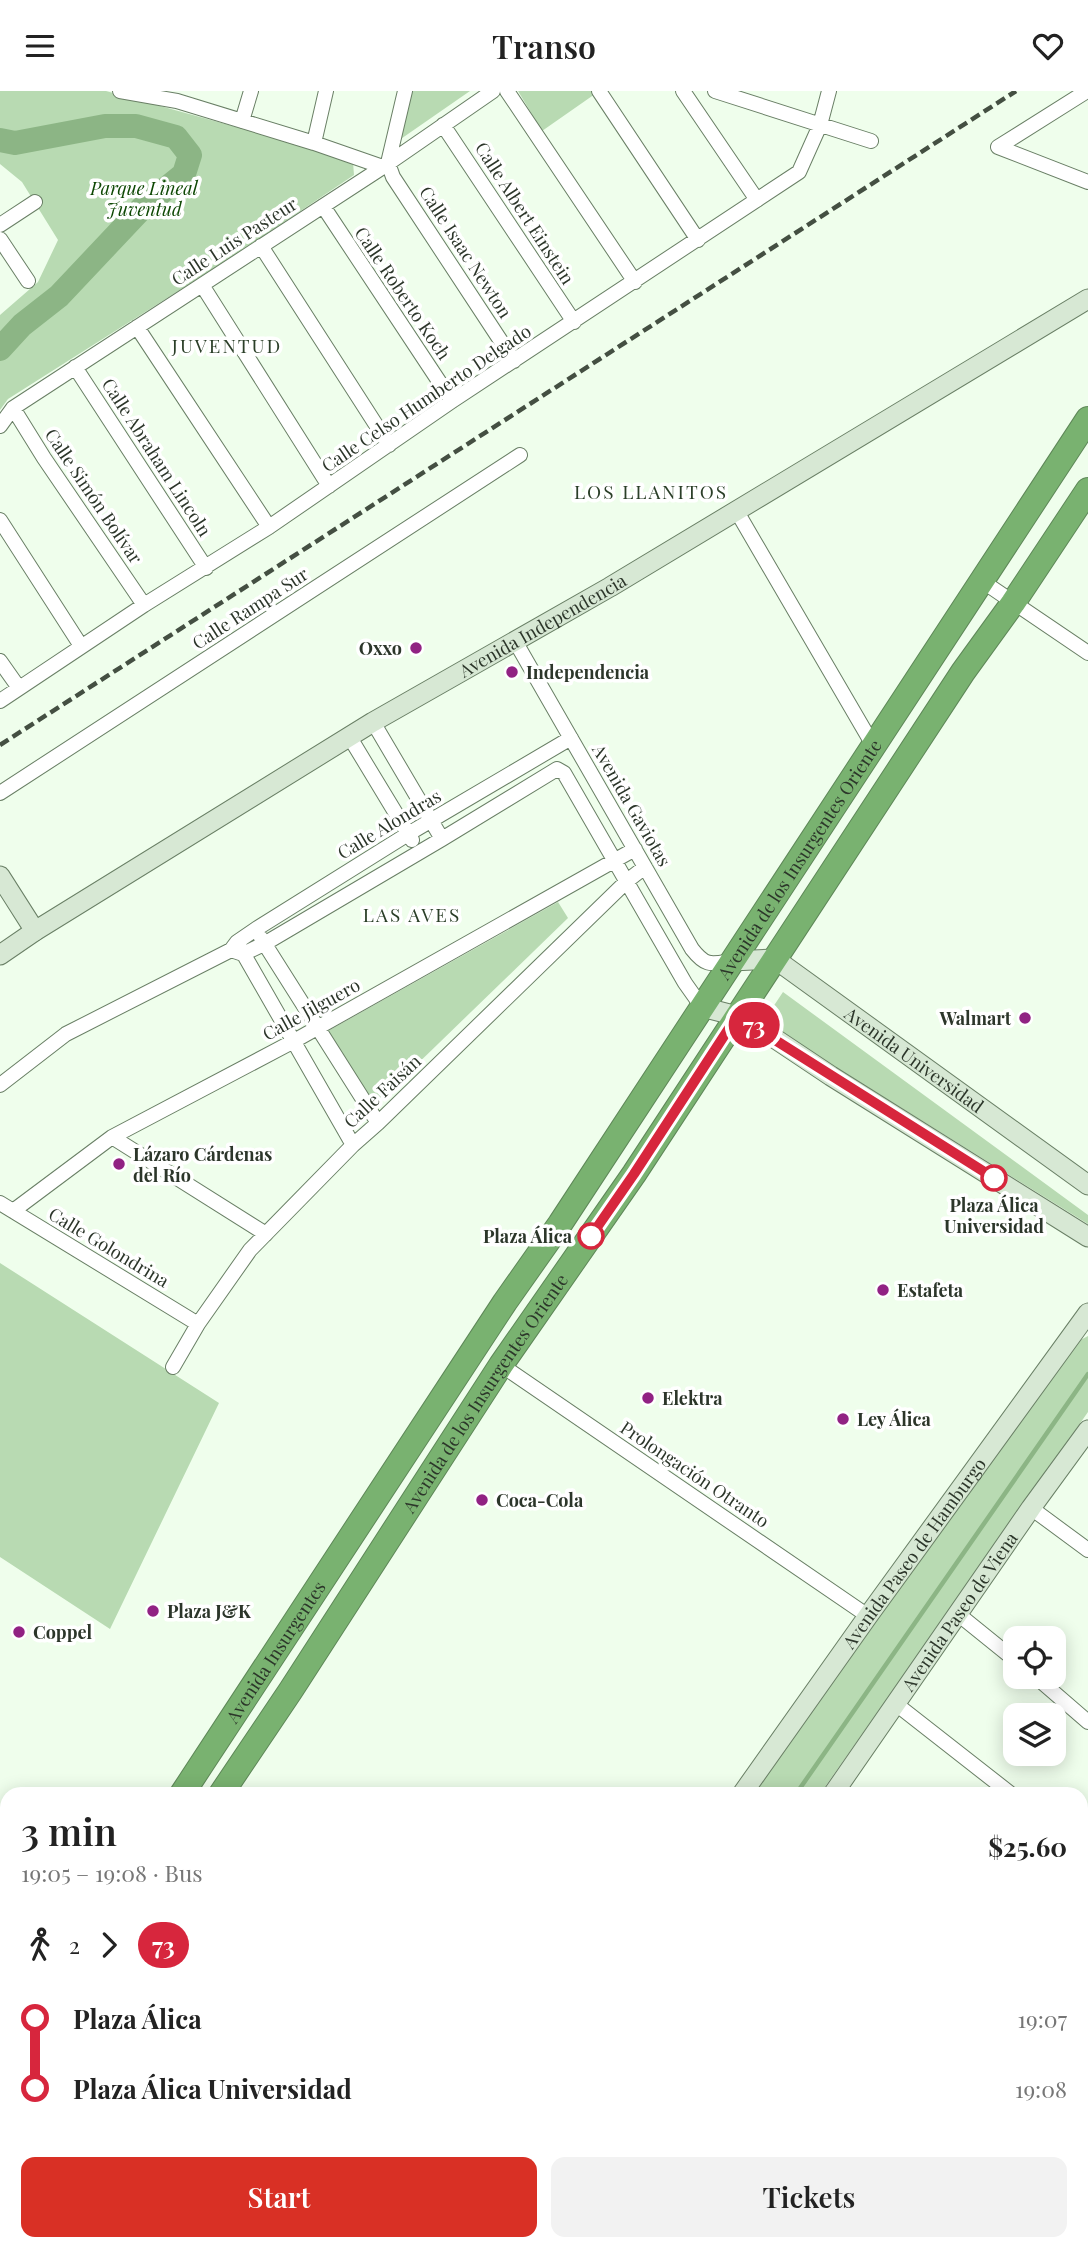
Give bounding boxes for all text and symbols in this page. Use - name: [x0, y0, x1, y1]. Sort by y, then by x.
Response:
- text: Transo: [492, 24, 596, 67]
- icon: menu: [21, 27, 59, 65]
- icon: heart: [1029, 27, 1067, 65]
- street label: Calle Albert Einstein: [470, 137, 580, 289]
- park label: Parque Lineal Juventud: [89, 176, 199, 221]
- street label: Calle Isaac Newton: [414, 182, 518, 323]
- street label: Calle Luis Pasteur: [167, 191, 301, 291]
- street label: Calle Roberto Koch: [350, 222, 457, 365]
- street label: Calle Celso Humberto Delgado: [317, 319, 536, 477]
- district label: JUVENTUD: [171, 332, 282, 358]
- street label: Calle Abraham Lincoln: [97, 373, 217, 541]
- street label: Calle Simón Bolívar: [40, 424, 148, 568]
- district label: LOS LLANITOS: [574, 478, 728, 504]
- street label: Calle Rampa Sur: [187, 562, 313, 654]
- street label: Avenida Independencia: [455, 568, 629, 682]
- place label: Oxxo: [359, 636, 402, 660]
- marker: Oxxo: [408, 640, 424, 656]
- place label: Independencia: [526, 661, 649, 683]
- marker: Independencia: [504, 664, 520, 680]
- street label: Avenida de los Insurgentes Oriente: [711, 735, 887, 985]
- street label: Avenida Gaviotas: [587, 739, 677, 871]
- street label: Calle Alondras: [333, 784, 445, 864]
- district label: LAS AVES: [363, 901, 461, 927]
- street label: Calle Jilguero: [258, 972, 364, 1046]
- street label: Avenida Universidad: [839, 1001, 989, 1118]
- line badge: 73: [722, 1002, 786, 1048]
- place label: Walmart: [939, 1006, 1012, 1030]
- text: 73: [743, 1009, 765, 1041]
- marker: Walmart: [1017, 1010, 1033, 1026]
- street label: Calle Faisán: [338, 1049, 426, 1133]
- place label: Lázaro Cárdenas del Río: [133, 1142, 272, 1187]
- marker: Lázaro Cárdenas del Río: [111, 1156, 127, 1172]
- marker: Plaza Álica Universidad: [981, 1165, 1007, 1191]
- place label: Plaza Álica Universidad: [944, 1193, 1044, 1238]
- street label: Calle Golondrina: [44, 1202, 174, 1292]
- marker: Plaza Álica: [578, 1223, 604, 1249]
- place label: Plaza Álica: [483, 1224, 573, 1248]
- street label: Avenida de los Insurgentes Oriente: [396, 1269, 573, 1518]
- place label: Estafeta: [897, 1278, 964, 1302]
- marker: Estafeta: [875, 1282, 891, 1298]
- place label: Elektra: [662, 1386, 723, 1410]
- marker: Elektra: [640, 1390, 656, 1406]
- place label: Ley Álica: [857, 1407, 931, 1431]
- marker: Ley Álica: [835, 1411, 851, 1427]
- street label: Prolongación Otranto: [616, 1415, 774, 1533]
- street label: Avenida Paseo de Hamburgo: [836, 1453, 991, 1654]
- place label: Coca-Cola: [496, 1488, 584, 1512]
- marker: Coca-Cola: [474, 1492, 490, 1508]
- street label: Avenida Paseo de Viena: [895, 1527, 1023, 1696]
- street label: Avenida Insurgentes: [219, 1576, 331, 1728]
- place label: Plaza J&K: [167, 1599, 252, 1623]
- marker: Plaza J&K: [145, 1603, 161, 1619]
- place label: Coppel: [33, 1620, 93, 1644]
- marker: Coppel: [11, 1624, 27, 1640]
- map controls: [1003, 1626, 1066, 1766]
- button: locate: [1003, 1626, 1066, 1689]
- button: layers: [1003, 1703, 1066, 1766]
- text: 3 min: [21, 1805, 117, 1856]
- text: $25.60: [988, 1829, 1067, 1864]
- text: 19:05 – 19:08 · Bus: [21, 1857, 203, 1888]
- icon: walk: [21, 1926, 59, 1964]
- icon: forward: [90, 1926, 128, 1964]
- text: 2: [69, 1929, 80, 1960]
- text: 73: [152, 1929, 175, 1961]
- text: Plaza Álica: [73, 2001, 202, 2036]
- text: 19:07: [1018, 2003, 1067, 2034]
- text: Plaza Álica Universidad: [73, 2071, 352, 2106]
- text: 19:08: [1015, 2073, 1067, 2104]
- button: Start: [21, 2157, 537, 2237]
- button: Tickets: [551, 2157, 1067, 2237]

